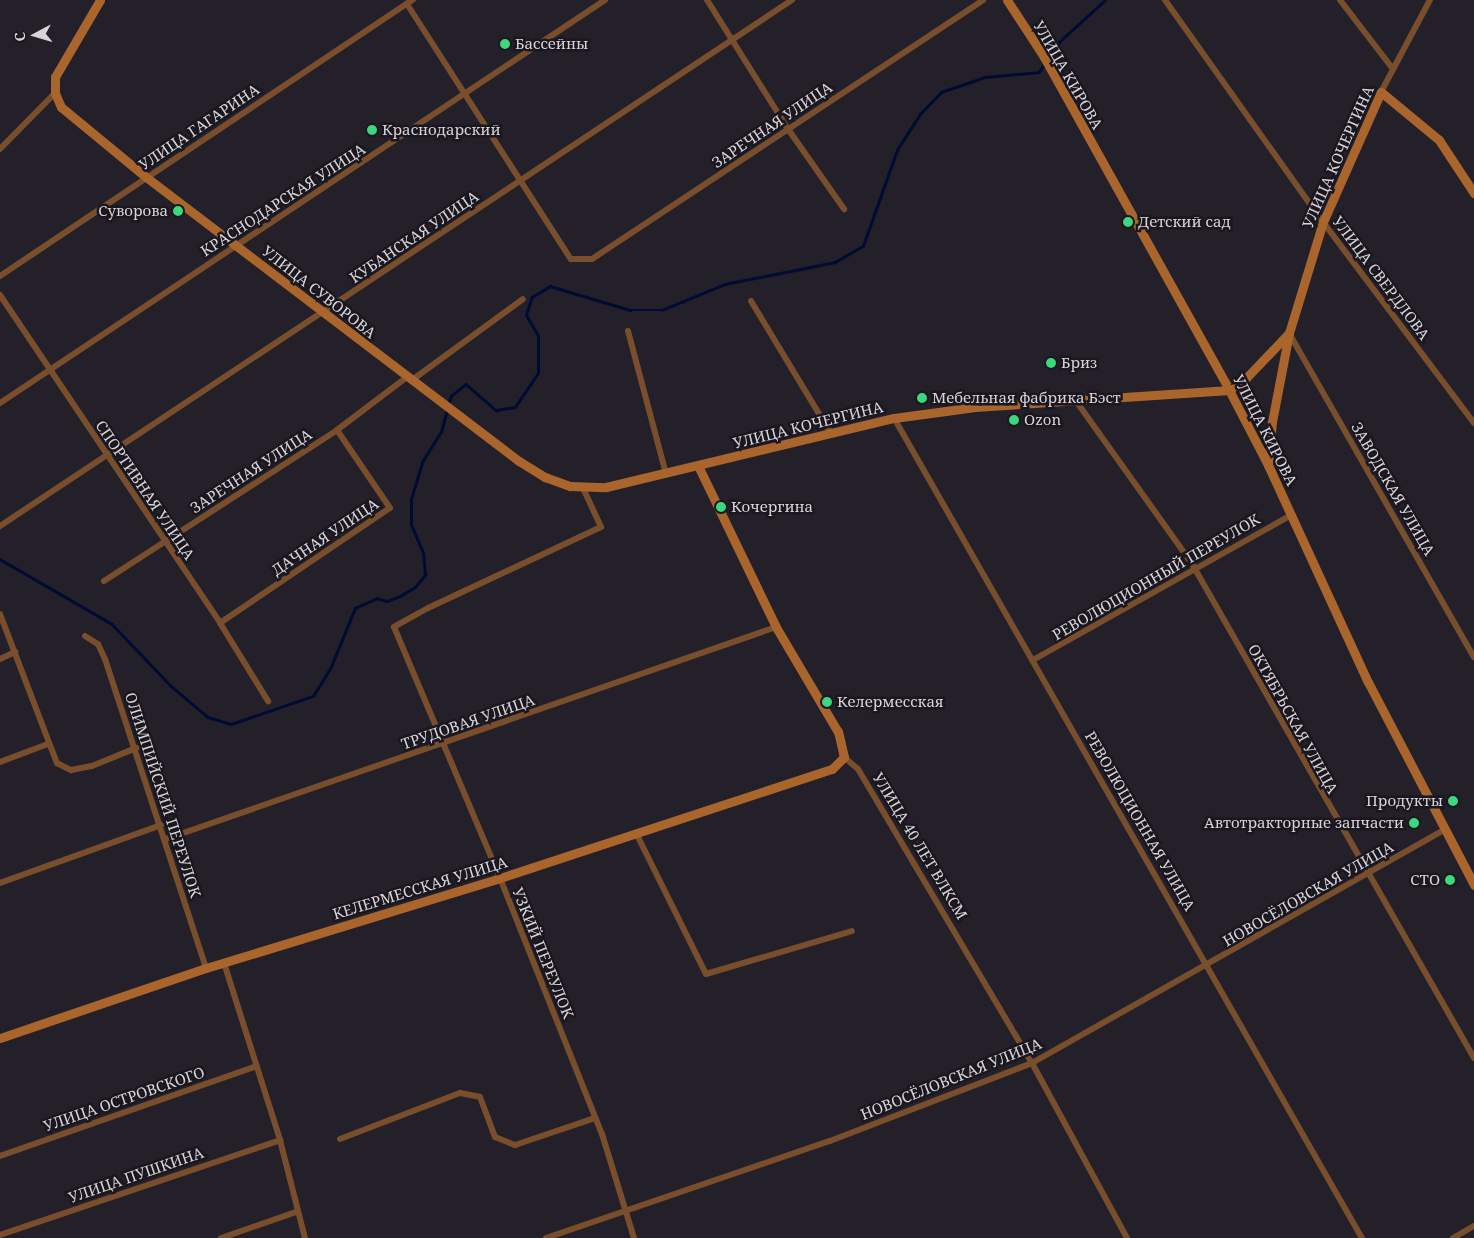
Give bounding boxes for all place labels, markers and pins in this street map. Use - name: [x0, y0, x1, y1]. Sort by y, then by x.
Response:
- place label: Бассейны: [515, 35, 588, 53]
- marker: Бассейны: [499, 38, 511, 50]
- place label: Краснодарский: [382, 121, 501, 139]
- marker: Краснодарский: [366, 124, 378, 136]
- place label: Суворова: [98, 202, 168, 220]
- marker: Суворова: [172, 205, 184, 217]
- place label: Детский сад: [1138, 213, 1231, 231]
- marker: Детский сад: [1122, 216, 1134, 228]
- place label: Бриз: [1061, 354, 1097, 372]
- marker: Бриз: [1045, 357, 1057, 369]
- place label: Мебельная фабрика Бэст: [932, 389, 1121, 407]
- marker: Мебельная фабрика Бэст: [916, 392, 928, 404]
- place label: Ozon: [1024, 411, 1061, 429]
- marker: Ozon: [1008, 414, 1020, 426]
- place label: Кочергина: [731, 498, 813, 516]
- marker: Кочергина: [715, 501, 727, 513]
- place label: Келермесская: [837, 693, 943, 711]
- marker: Келермесская: [821, 696, 833, 708]
- place label: Продукты: [1366, 792, 1443, 810]
- marker: Продукты: [1447, 795, 1459, 807]
- place label: Автотракторные запчасти: [1204, 814, 1404, 832]
- marker: Автотракторные запчасти: [1408, 817, 1420, 829]
- place label: СТО: [1410, 871, 1440, 889]
- marker: СТО: [1444, 874, 1456, 886]

